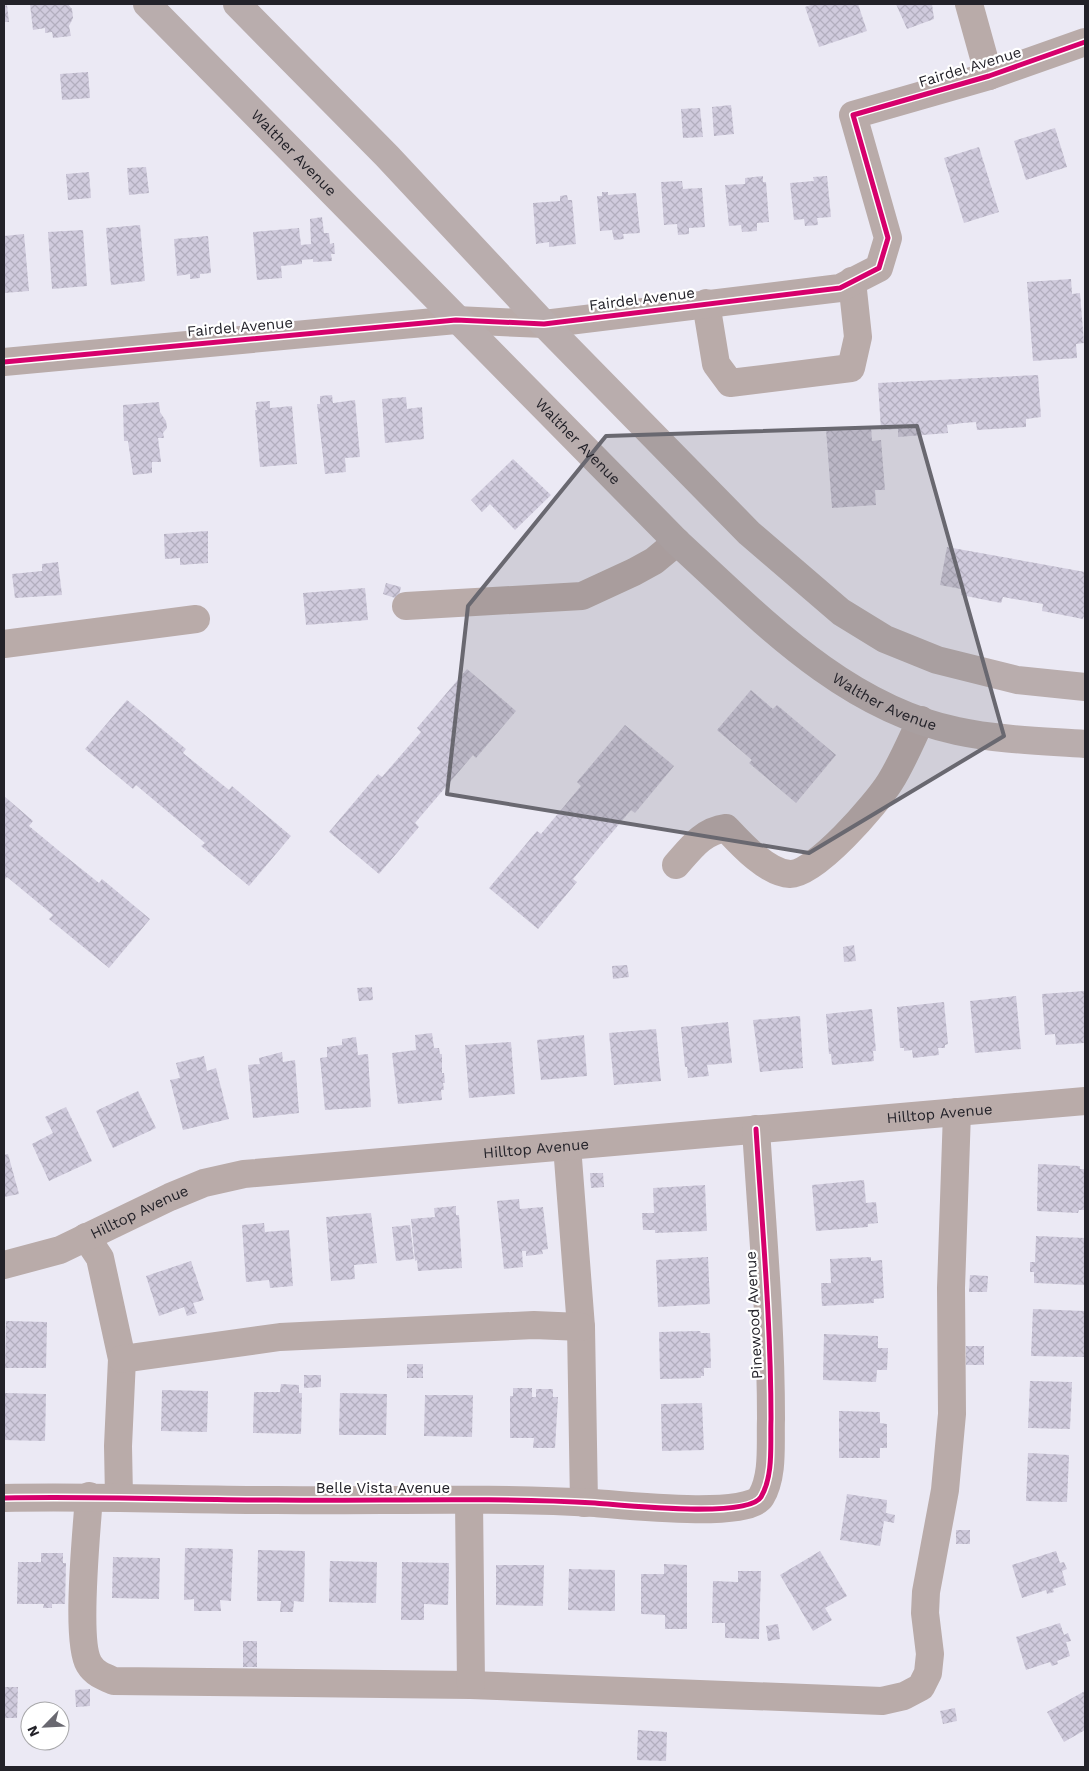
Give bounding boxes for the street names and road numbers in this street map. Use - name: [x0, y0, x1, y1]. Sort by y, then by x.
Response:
- street label: Fairdel Avenue: [916, 43, 1024, 91]
- street label: Walther Avenue: [247, 106, 340, 200]
- street label: Fairdel Avenue: [588, 284, 696, 314]
- street label: Fairdel Avenue: [186, 313, 294, 341]
- street label: Walther Avenue: [531, 394, 624, 488]
- street label: Walther Avenue: [829, 669, 939, 734]
- street label: Hilltop Avenue: [886, 1100, 993, 1127]
- street label: Hilltop Avenue: [482, 1135, 590, 1162]
- street label: Hilltop Avenue: [88, 1181, 191, 1243]
- street label: Pinewood Avenue: [742, 1251, 766, 1379]
- street label: Belle Vista Avenue: [316, 1479, 450, 1497]

